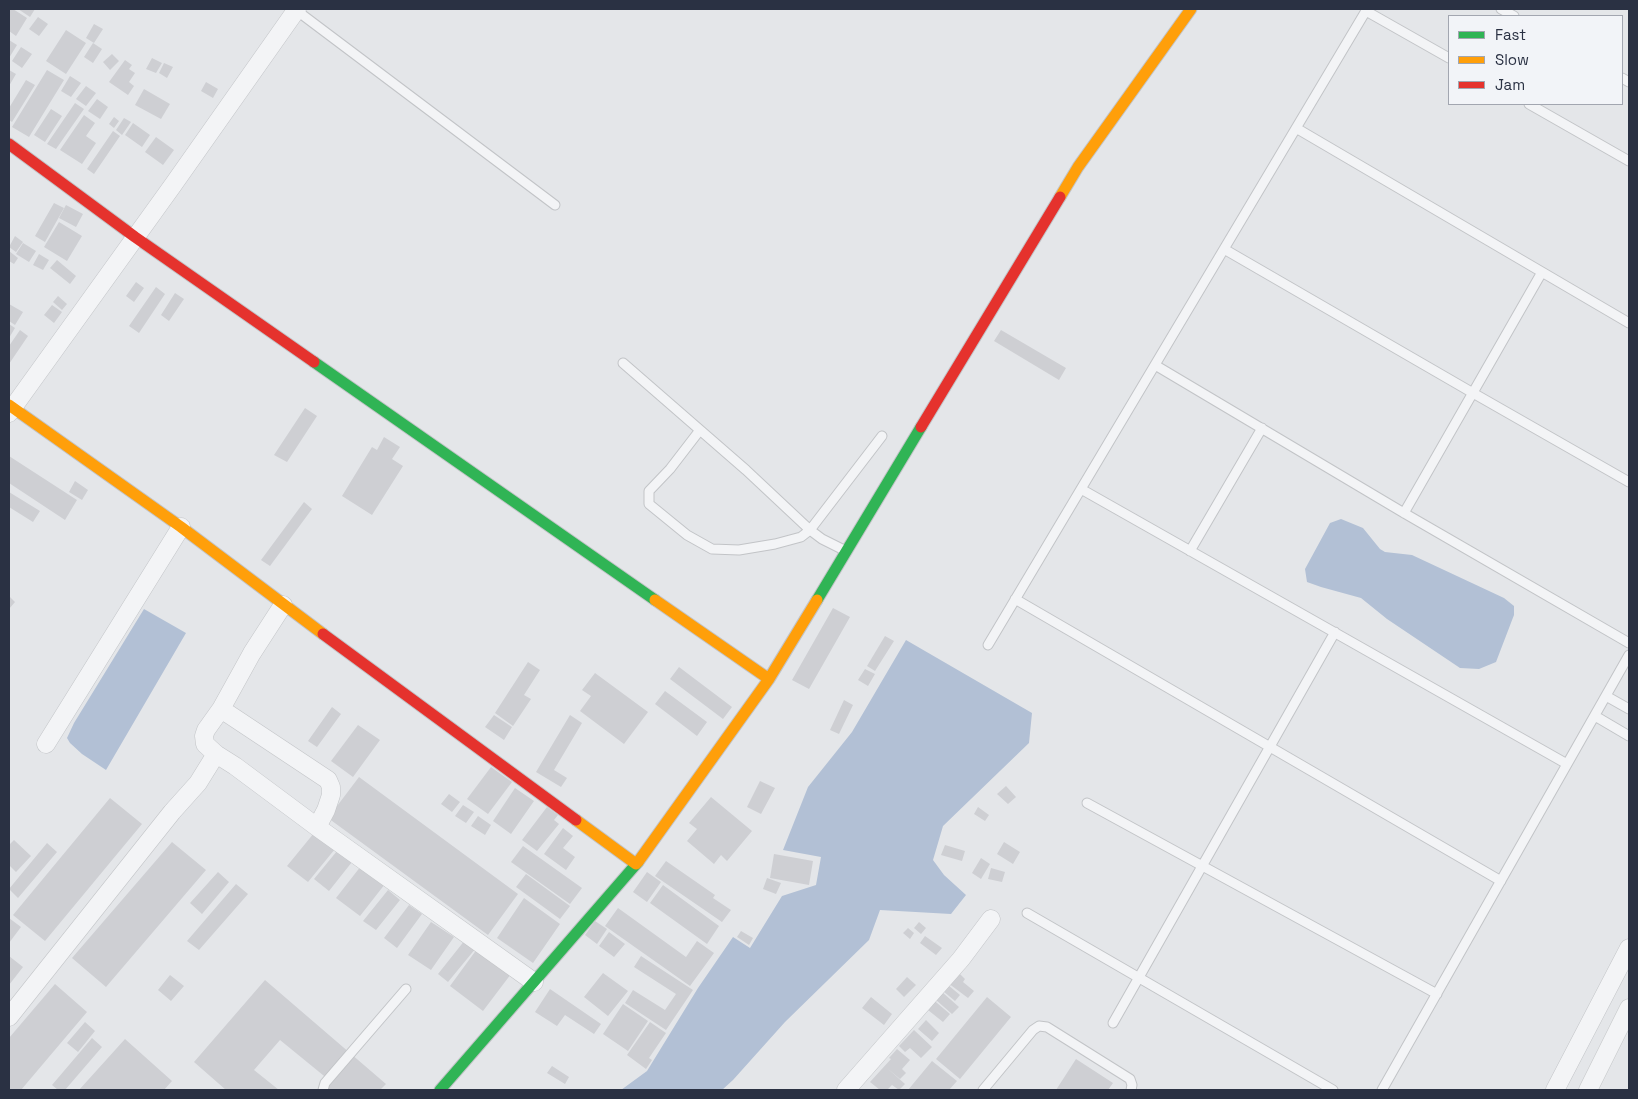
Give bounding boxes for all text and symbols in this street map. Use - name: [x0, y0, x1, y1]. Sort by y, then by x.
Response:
- legend: [1448, 15, 1623, 105]
- text: Fast: [1495, 25, 1526, 44]
- text: Slow: [1495, 50, 1529, 69]
- text: Jam: [1495, 75, 1525, 94]

